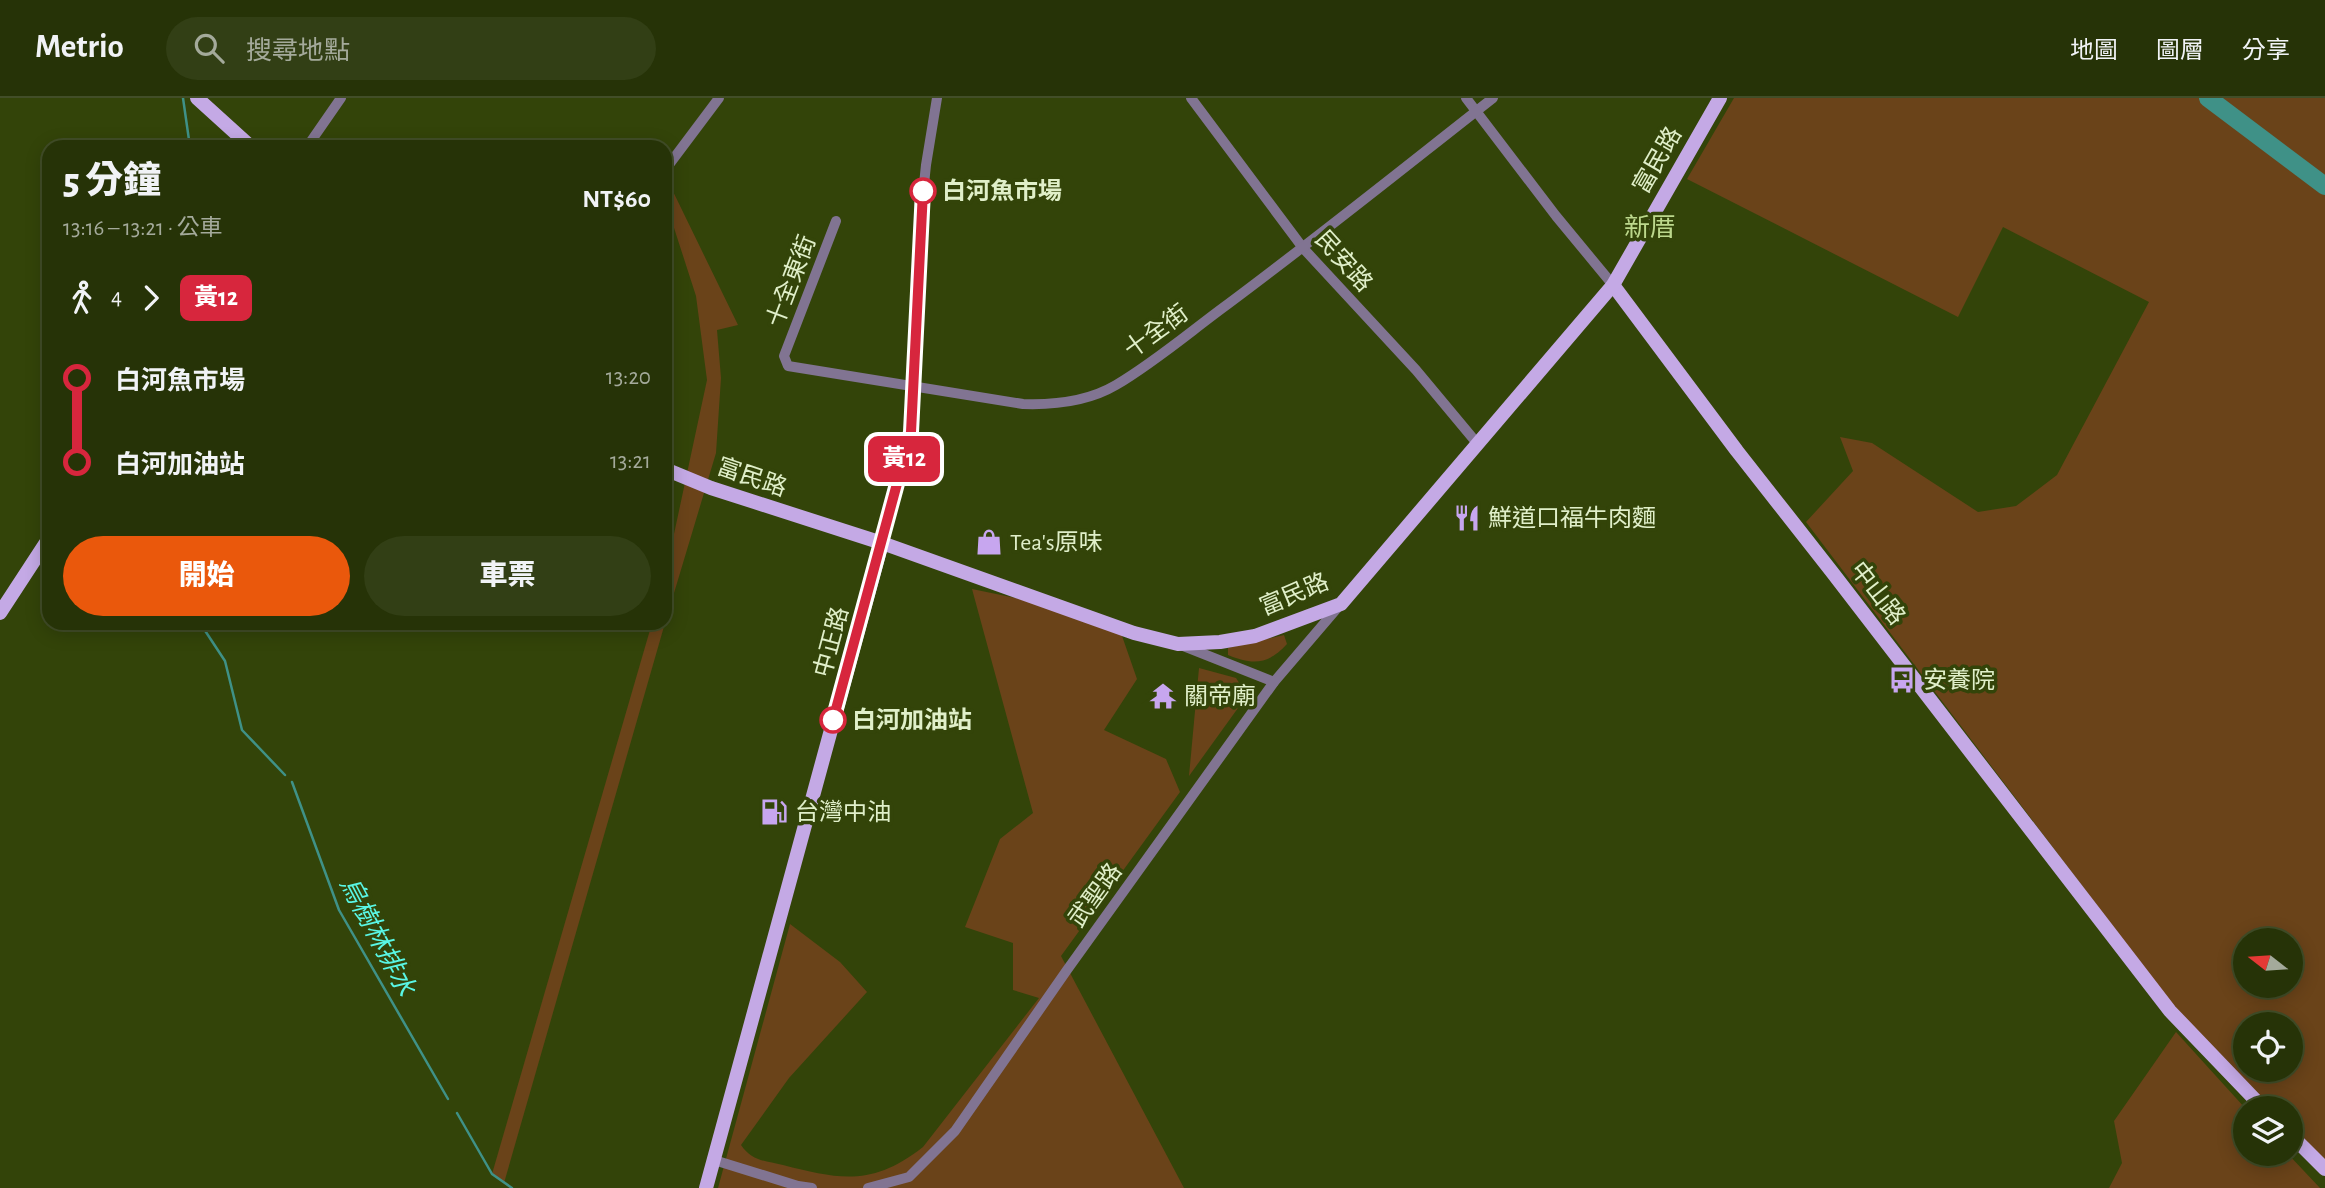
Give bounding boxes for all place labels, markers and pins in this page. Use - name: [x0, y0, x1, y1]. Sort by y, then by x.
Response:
- marker: 白河魚市場: [910, 178, 936, 204]
- place label: 白河魚市場: [942, 178, 1062, 204]
- restaurant icon: 鮮道口福牛肉麵: [1452, 503, 1482, 533]
- place label: 鮮道口福牛肉麵: [1488, 505, 1656, 531]
- shop icon: Tea's原味: [974, 527, 1004, 557]
- place label: Tea's原味: [1010, 530, 1103, 555]
- bus stop icon: 安養院: [1887, 665, 1917, 695]
- place label: 安養院: [1923, 667, 1995, 693]
- temple icon: 關帝廟: [1148, 681, 1178, 711]
- place label: 關帝廟: [1184, 683, 1256, 709]
- marker: 白河加油站: [820, 707, 846, 733]
- place label: 白河加油站: [852, 707, 972, 733]
- fuel station icon: 台灣中油: [759, 797, 789, 827]
- place label: 台灣中油: [795, 799, 891, 825]

